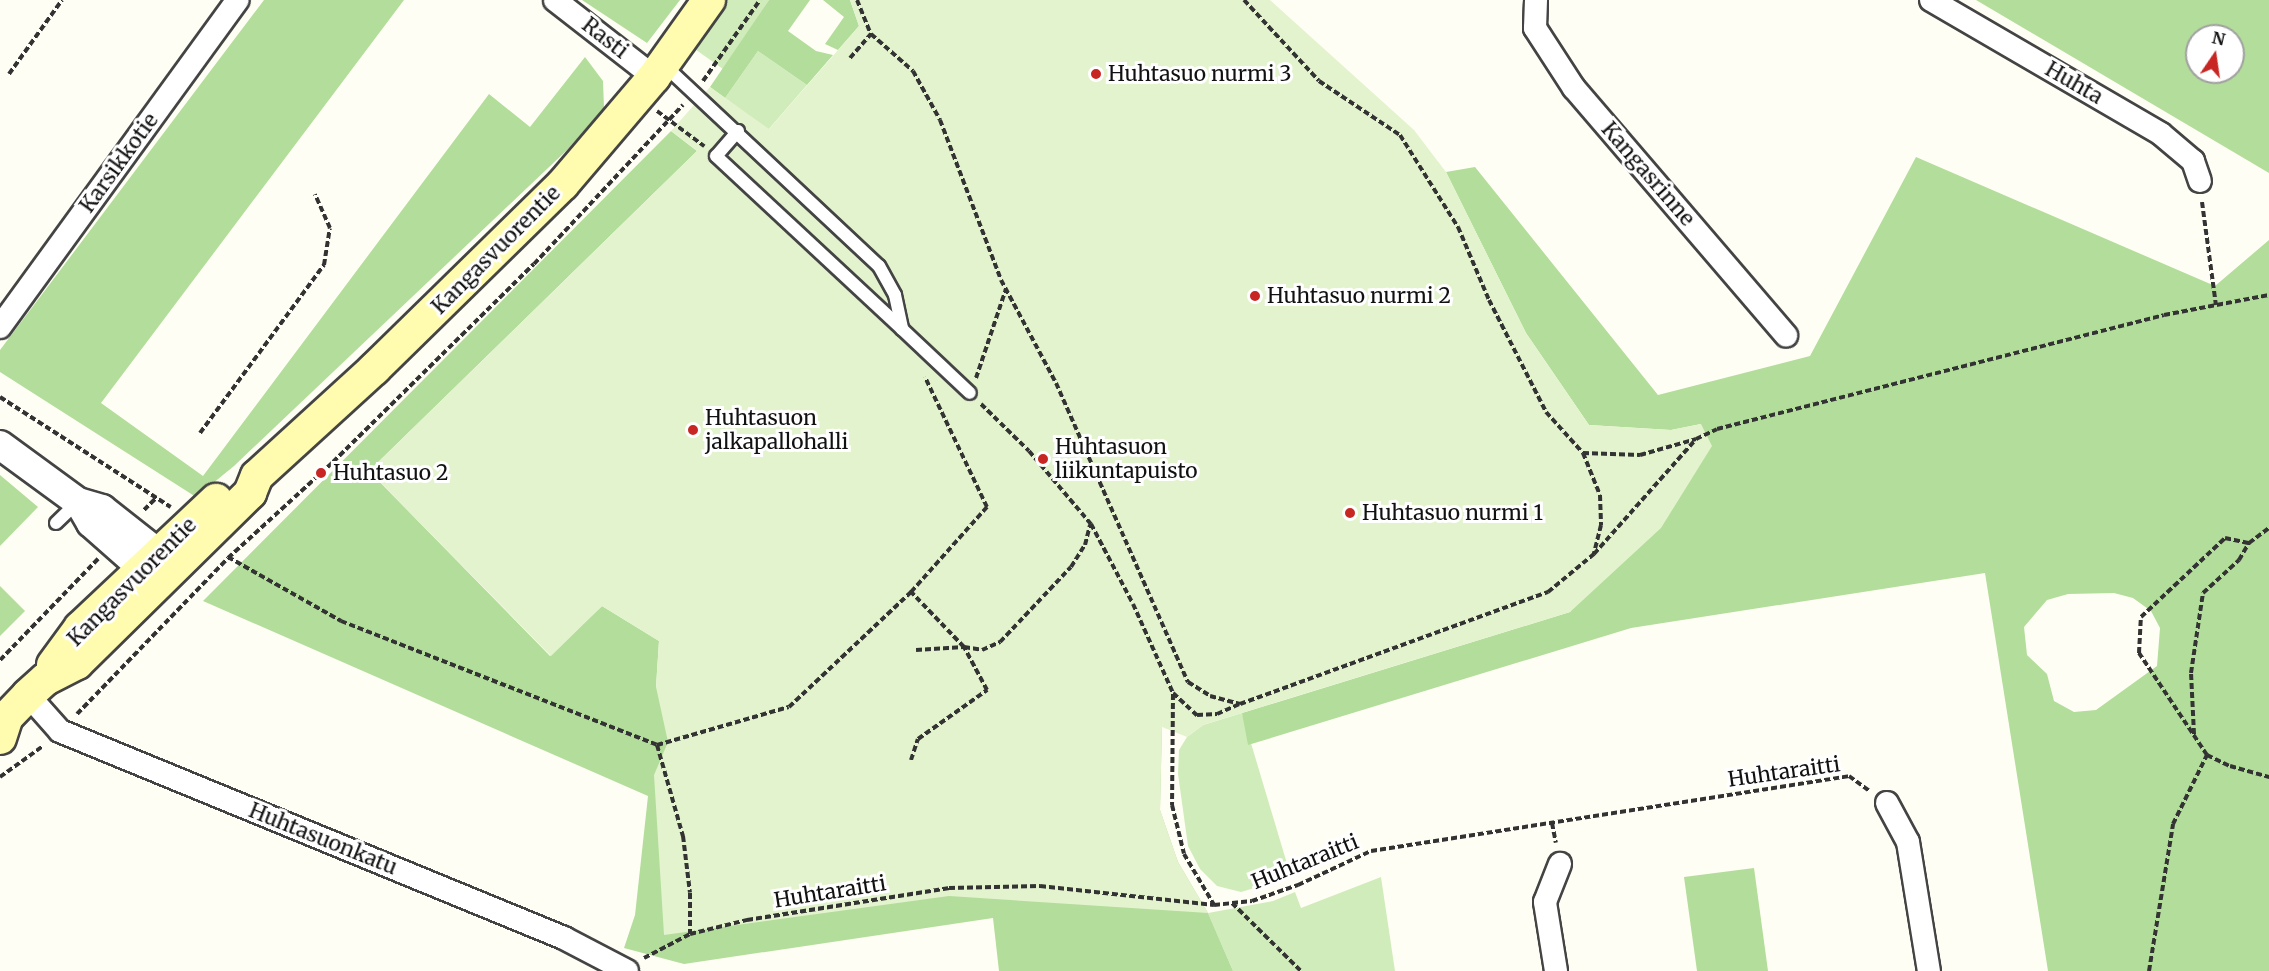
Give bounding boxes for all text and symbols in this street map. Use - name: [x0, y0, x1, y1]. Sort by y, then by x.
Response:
- street label: Rasti: [577, 12, 633, 64]
- north arrow: [2185, 24, 2245, 84]
- text: N: [2210, 27, 2227, 50]
- street label: Huhta: [2041, 56, 2107, 110]
- place label: Huhtasuo nurmi 3: [1108, 61, 1292, 87]
- marker: Huhtasuo nurmi 3: [1089, 67, 1103, 81]
- street label: Karsikkotie: [75, 108, 163, 218]
- street label: Kangasrinne: [1596, 117, 1700, 231]
- street label: Kangasvuorentie: [427, 181, 565, 319]
- place label: Huhtasuo nurmi 2: [1267, 283, 1451, 309]
- marker: Huhtasuo nurmi 2: [1248, 289, 1262, 303]
- place label: Huhtasuon jalkapallohalli: [705, 405, 848, 455]
- marker: Huhtasuon jalkapallohalli: [686, 423, 700, 437]
- place label: Huhtasuon liikuntapuisto: [1055, 434, 1197, 484]
- marker: Huhtasuon liikuntapuisto: [1036, 452, 1050, 466]
- place label: Huhtasuo 2: [333, 460, 448, 486]
- marker: Huhtasuo 2: [314, 466, 328, 480]
- place label: Huhtasuo nurmi 1: [1362, 500, 1543, 526]
- marker: Huhtasuo nurmi 1: [1343, 506, 1357, 520]
- street label: Kangasvuorentie: [63, 513, 201, 651]
- street label: Huhtaraitti: [1726, 752, 1842, 792]
- street label: Huhtasuonkatu: [245, 798, 401, 880]
- street label: Huhtaraitti: [1248, 829, 1362, 895]
- street label: Huhtaraitti: [772, 871, 888, 913]

